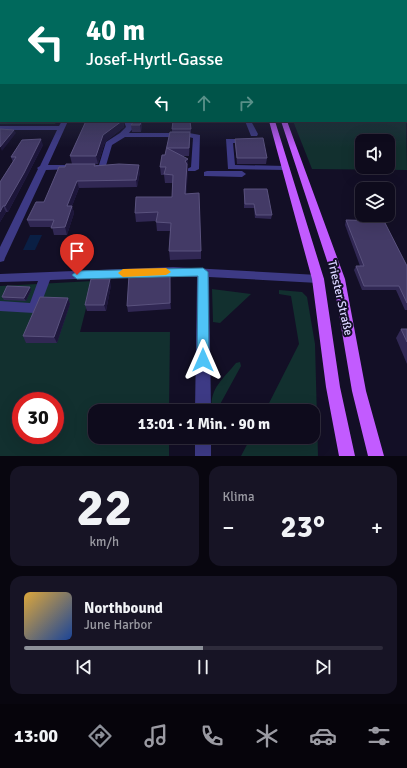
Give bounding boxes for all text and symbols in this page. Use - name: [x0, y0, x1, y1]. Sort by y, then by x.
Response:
- text: 40 m: [86, 14, 145, 48]
- icon: left: [20, 16, 72, 68]
- text: Josef-Hyrtl-Gasse: [86, 48, 223, 70]
- icon: left: [151, 92, 173, 114]
- icon: ahead: [193, 92, 215, 114]
- icon: right: [235, 92, 257, 114]
- map controls: [355, 134, 395, 222]
- button: sound: [355, 134, 395, 174]
- button: layers: [355, 182, 395, 222]
- pin: [60, 234, 94, 275]
- icon: arrive: [66, 240, 88, 262]
- street label: Triester Straße: [324, 259, 356, 337]
- position arrow: [182, 339, 224, 381]
- speed limit sign: 30: [12, 392, 64, 444]
- text: 13:01 · 1 Min. · 90 m: [138, 415, 270, 433]
- text: 22: [76, 476, 132, 540]
- text: Klima: [223, 489, 254, 505]
- text: 23°: [281, 509, 325, 546]
- text: −: [223, 514, 234, 541]
- text: +: [371, 514, 383, 541]
- text: km/h: [90, 534, 119, 550]
- text: Northbound: [84, 599, 163, 617]
- text: June Harbor: [84, 617, 152, 633]
- icon: previous: [73, 656, 95, 678]
- icon: pause: [192, 656, 214, 678]
- icon: next: [312, 656, 334, 678]
- icon: directions: [86, 722, 114, 750]
- icon: music: [142, 722, 170, 750]
- icon: phone: [198, 722, 226, 750]
- icon: climate: [253, 722, 281, 750]
- icon: car: [309, 722, 337, 750]
- icon: filters: [365, 722, 393, 750]
- text: 13:00: [14, 725, 58, 747]

